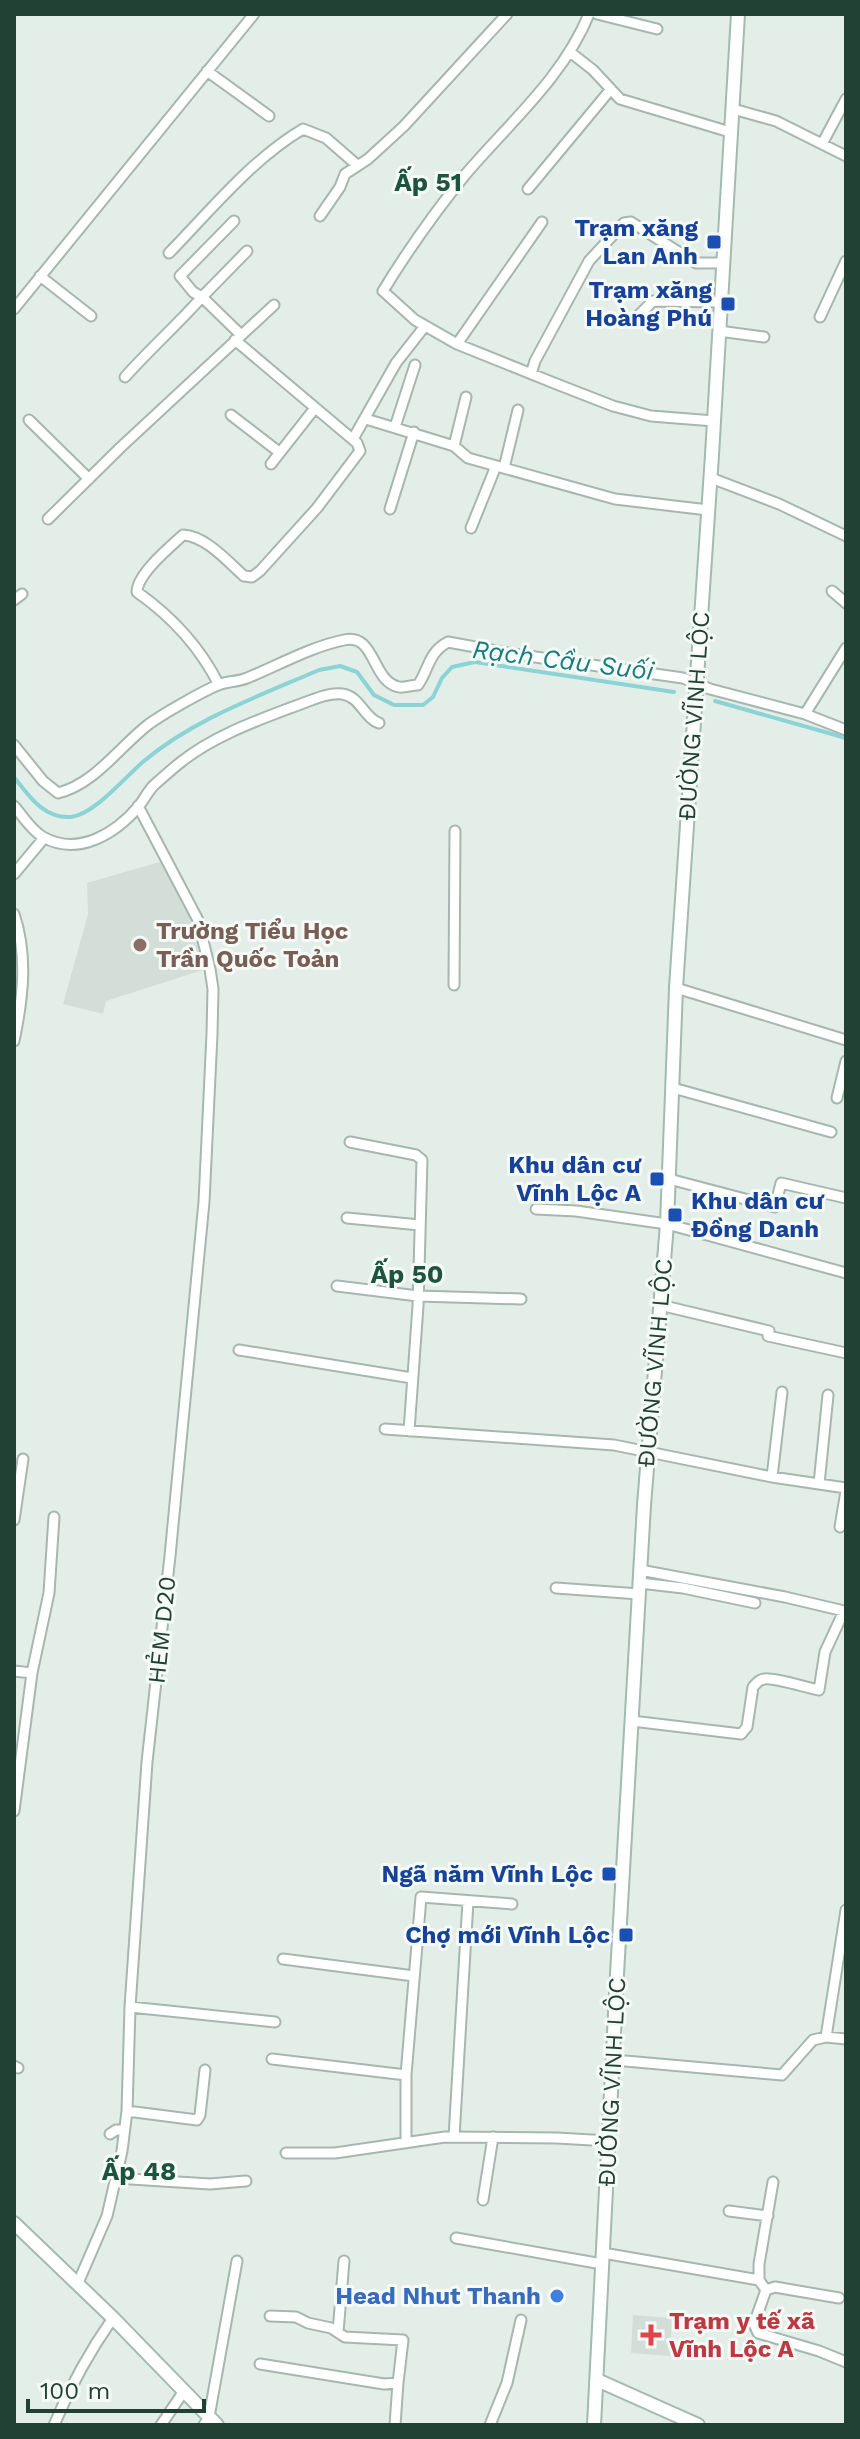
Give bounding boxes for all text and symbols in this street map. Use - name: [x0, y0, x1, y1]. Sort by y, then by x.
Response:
- district label: Ấp 51: [394, 166, 462, 197]
- place label: Trạm xăng Lan Anh: [575, 214, 699, 270]
- marker: Trạm xăng Lan Anh: [705, 233, 723, 251]
- place label: Trạm xăng Hoàng Phú: [585, 276, 713, 332]
- marker: Trạm xăng Hoàng Phú: [719, 295, 737, 313]
- street label: ĐƯỜNG VĨNH LỘC: [673, 611, 715, 821]
- water label: Rạch Cầu Suối: [471, 634, 657, 686]
- place label: Trường Tiểu Học Trần Quốc Toản: [156, 917, 348, 973]
- marker: Trường Tiểu Học Trần Quốc Toản: [131, 936, 149, 954]
- place label: Khu dân cư Vĩnh Lộc A: [508, 1151, 642, 1207]
- marker: Khu dân cư Vĩnh Lộc A: [648, 1170, 666, 1188]
- place label: Khu dân cư Đồng Danh: [691, 1187, 825, 1243]
- marker: Khu dân cư Đồng Danh: [666, 1206, 684, 1224]
- district label: Ấp 50: [370, 1258, 444, 1289]
- street label: ĐƯỜNG VĨNH LỘC: [632, 1258, 678, 1468]
- street label: HẺM D20: [142, 1575, 182, 1685]
- place label: Ngã năm Vĩnh Lộc: [382, 1860, 593, 1888]
- marker: Ngã năm Vĩnh Lộc: [600, 1865, 618, 1883]
- place label: Chợ mới Vĩnh Lộc: [405, 1921, 610, 1949]
- marker: Chợ mới Vĩnh Lộc: [617, 1926, 635, 1944]
- street label: ĐƯỜNG VĨNH LỘC: [593, 1977, 631, 2187]
- district label: Ấp 48: [102, 2155, 176, 2186]
- place label: Head Nhut Thanh: [335, 2282, 541, 2310]
- marker: Head Nhut Thanh: [548, 2287, 566, 2305]
- place label: Trạm y tế xã Vĩnh Lộc A: [669, 2307, 815, 2363]
- marker: Trạm y tế xã Vĩnh Lộc A: [640, 2324, 662, 2346]
- scale bar: [28, 2363, 204, 2413]
- text: 100 m: [40, 2377, 110, 2405]

